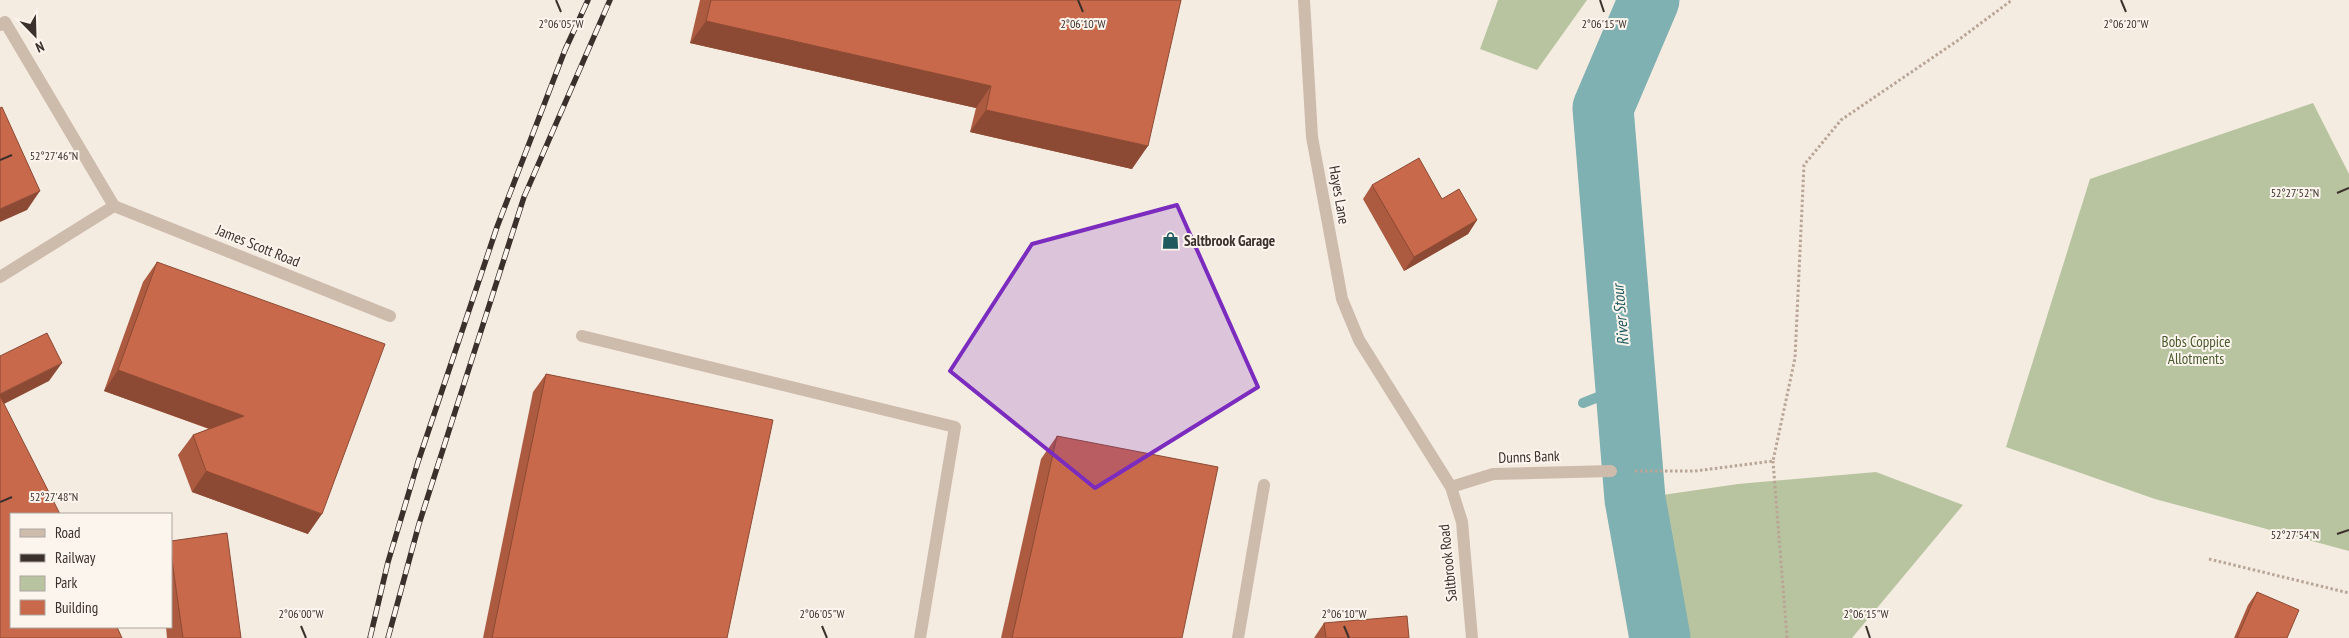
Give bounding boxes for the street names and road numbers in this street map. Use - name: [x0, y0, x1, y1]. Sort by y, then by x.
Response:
- street label: Hayes Lane: [1325, 164, 1354, 226]
- street label: James Scott Road: [213, 220, 303, 271]
- street label: Dunns Bank: [1498, 446, 1560, 467]
- street label: Saltbrook Road: [1434, 523, 1461, 603]

